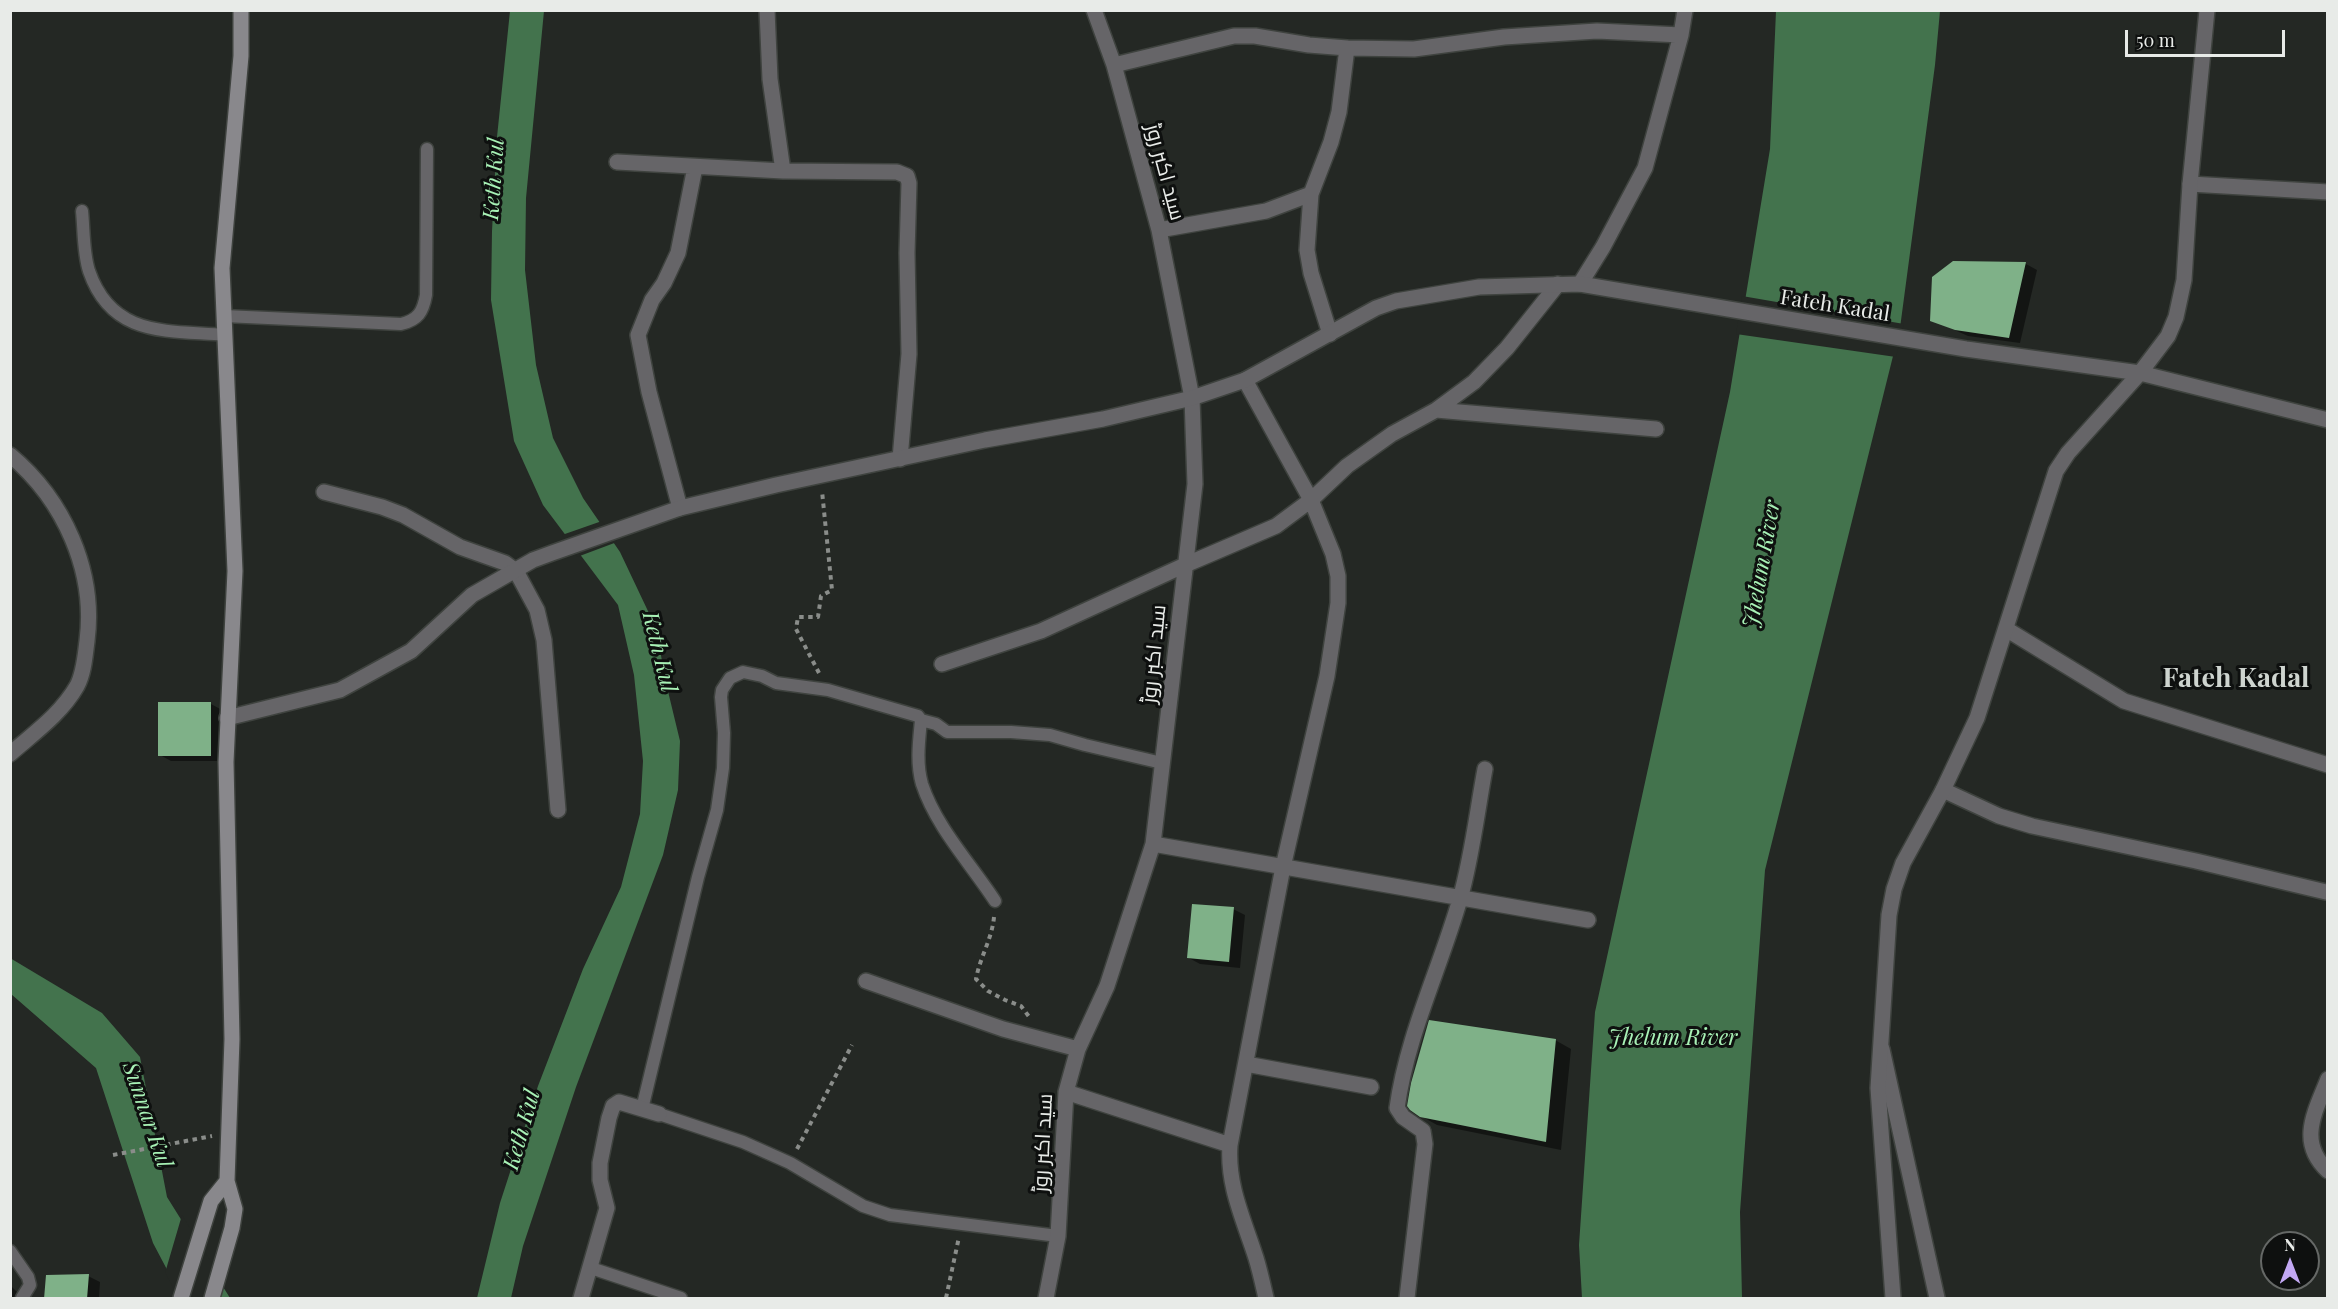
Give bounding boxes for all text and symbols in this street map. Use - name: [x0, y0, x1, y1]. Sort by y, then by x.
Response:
- scale bar: [2128, 18, 2288, 56]
- text: 50 m: [2136, 28, 2175, 52]
- street label: سید اکبر روڑ: [1140, 121, 1190, 223]
- water label: Keth Kul: [478, 137, 510, 221]
- street label: Fateh Kadal: [1778, 285, 1892, 327]
- water label: Jhelum River: [1738, 498, 1786, 630]
- street label: سید اکبر روڑ: [1136, 603, 1172, 705]
- water label: Keth Kul: [636, 609, 682, 695]
- district label: Fateh Kadal: [2162, 663, 2310, 695]
- water label: Jhelum River: [1609, 1025, 1737, 1051]
- water label: Sunnar Kul: [117, 1059, 177, 1171]
- water label: Keth Kul: [498, 1087, 546, 1173]
- street label: سید اکبر روڑ: [1028, 1093, 1058, 1193]
- north arrow: [2260, 1231, 2320, 1291]
- text: N: [2284, 1234, 2296, 1255]

